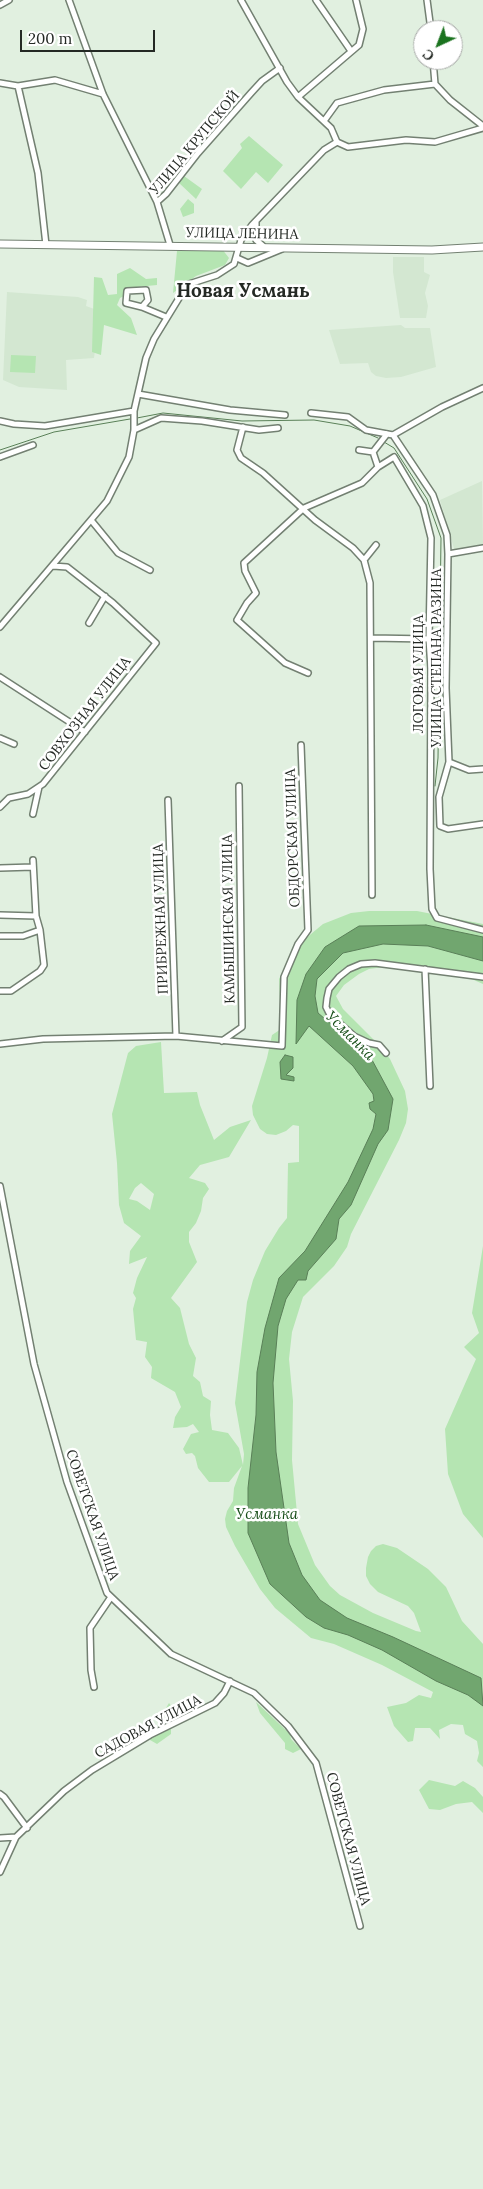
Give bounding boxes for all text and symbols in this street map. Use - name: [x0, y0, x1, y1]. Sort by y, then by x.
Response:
- scale bar: [22, 20, 158, 52]
- north arrow: [413, 20, 463, 70]
- text: 200 m: [28, 29, 72, 48]
- text: С: [419, 45, 438, 65]
- street label: УЛИЦА КРУПСКОЙ: [147, 88, 243, 198]
- street label: УЛИЦА ЛЕНИНА: [186, 225, 298, 243]
- district label: Новая Усмань: [176, 281, 310, 303]
- street label: УЛИЦА СТЕПАНА РАЗИНА: [429, 568, 445, 748]
- street label: ЛОГОВАЯ УЛИЦА: [411, 615, 427, 733]
- street label: СОВХОЗНАЯ УЛИЦА: [35, 654, 135, 774]
- street label: ОБДОРСКАЯ УЛИЦА: [282, 768, 304, 908]
- street label: КАМЫШИНСКАЯ УЛИЦА: [219, 834, 239, 1004]
- street label: ПРИБРЕЖНАЯ УЛИЦА: [150, 843, 172, 995]
- water label: Усманка: [322, 1008, 378, 1064]
- street label: СОВЕТСКАЯ УЛИЦА: [62, 1447, 122, 1583]
- water label: Усманка: [236, 1506, 298, 1524]
- street label: САДОВАЯ УЛИЦА: [92, 1692, 204, 1762]
- street label: СОВЕТСКАЯ УЛИЦА: [322, 1771, 374, 1907]

